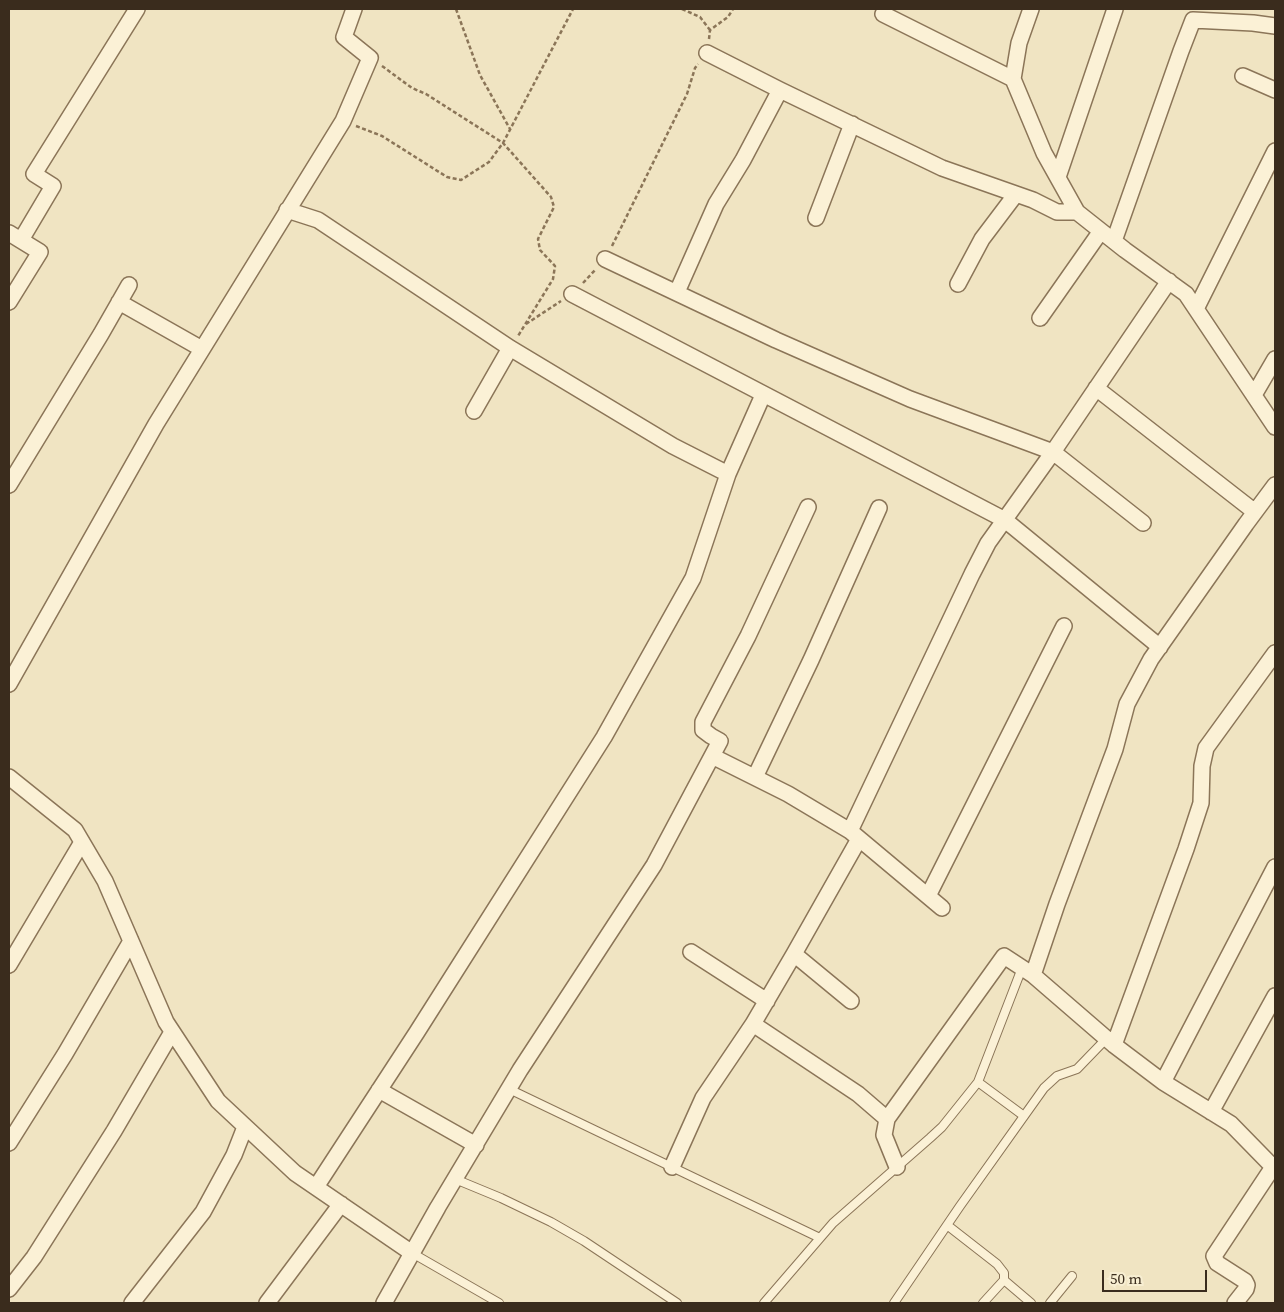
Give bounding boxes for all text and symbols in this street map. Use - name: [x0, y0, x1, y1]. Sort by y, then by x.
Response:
- scale bar: [1104, 1260, 1209, 1292]
- text: 50 m: [1110, 1268, 1142, 1289]

